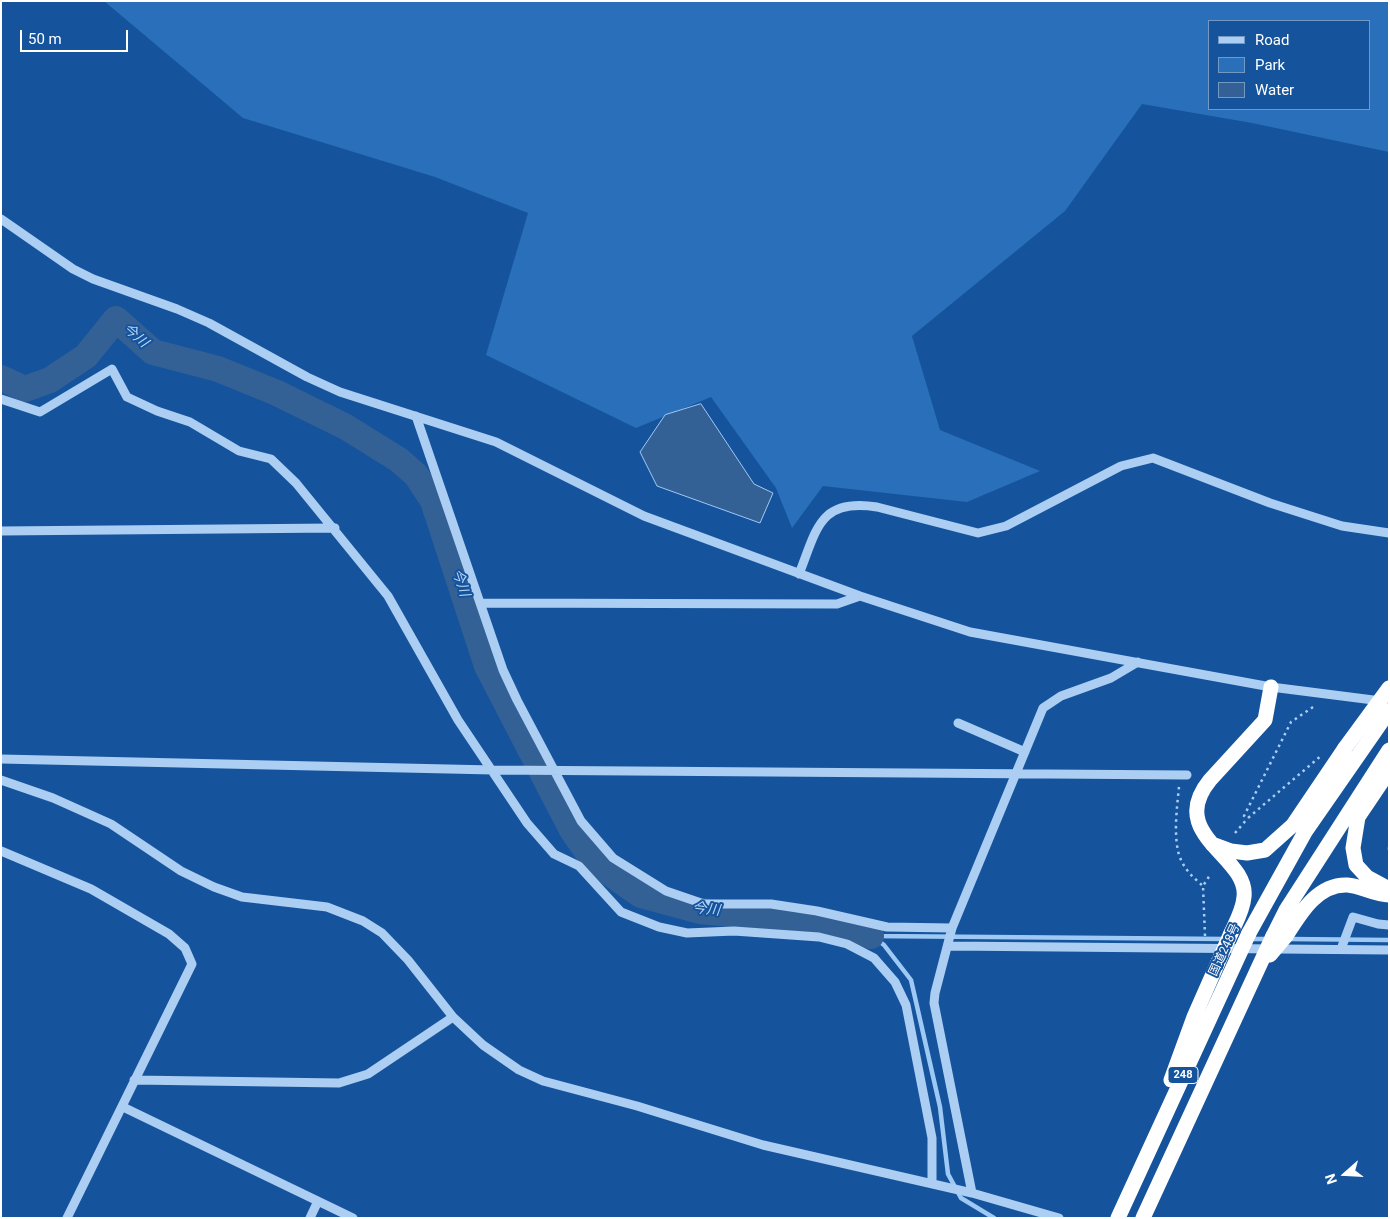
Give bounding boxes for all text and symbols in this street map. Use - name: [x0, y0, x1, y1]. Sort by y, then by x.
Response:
- scale bar: [22, 20, 130, 52]
- legend: [1208, 20, 1370, 110]
- text: 50 m: [28, 30, 62, 48]
- text: Road: [1255, 31, 1289, 49]
- text: Park: [1255, 56, 1285, 74]
- text: Water: [1255, 81, 1294, 99]
- water label: 今川: [119, 320, 151, 352]
- water label: 今川: [448, 567, 472, 599]
- water label: 今川: [691, 900, 721, 920]
- street label: 国道248号: [1207, 921, 1243, 979]
- road number: 248: [1168, 1066, 1198, 1084]
- north arrow: [1320, 1149, 1370, 1199]
- text: N: [1322, 1172, 1340, 1186]

